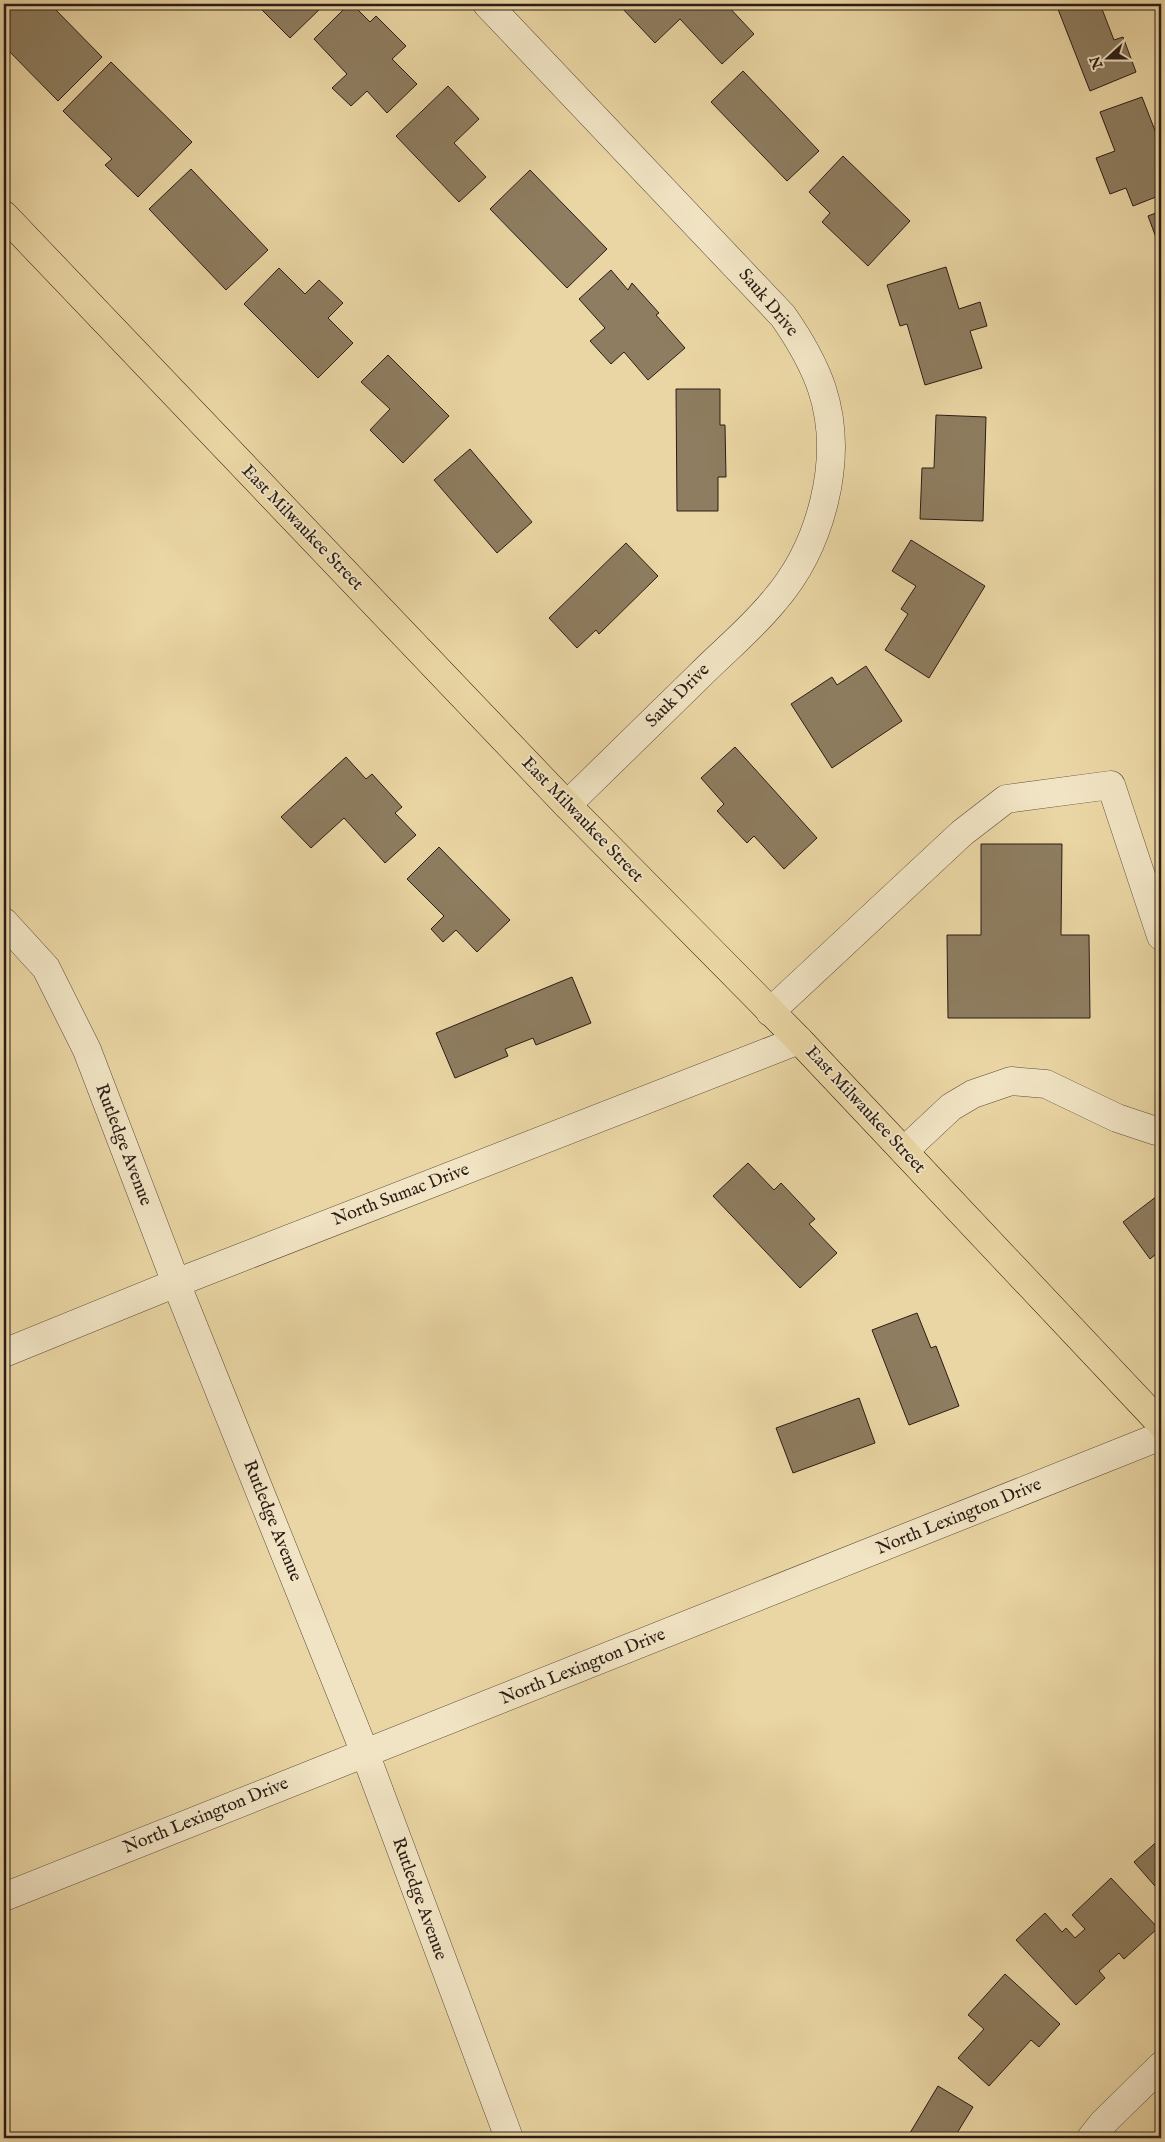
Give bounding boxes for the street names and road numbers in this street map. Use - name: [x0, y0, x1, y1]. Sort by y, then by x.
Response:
- street label: Sauk Drive: [733, 264, 803, 342]
- street label: East Milwaukee Street: [236, 460, 368, 596]
- street label: Sauk Drive: [641, 659, 715, 733]
- street label: East Milwaukee Street: [516, 752, 648, 888]
- street label: East Milwaukee Street: [800, 1041, 930, 1179]
- street label: Rutledge Avenue: [89, 1081, 157, 1209]
- street label: North Sumac Drive: [329, 1158, 473, 1232]
- street label: Rutledge Avenue: [237, 1457, 307, 1585]
- street label: North Lexington Drive: [873, 1473, 1045, 1561]
- street label: North Lexington Drive: [497, 1623, 669, 1711]
- street label: North Lexington Drive: [120, 1772, 292, 1860]
- street label: Rutledge Avenue: [386, 1835, 452, 1963]

